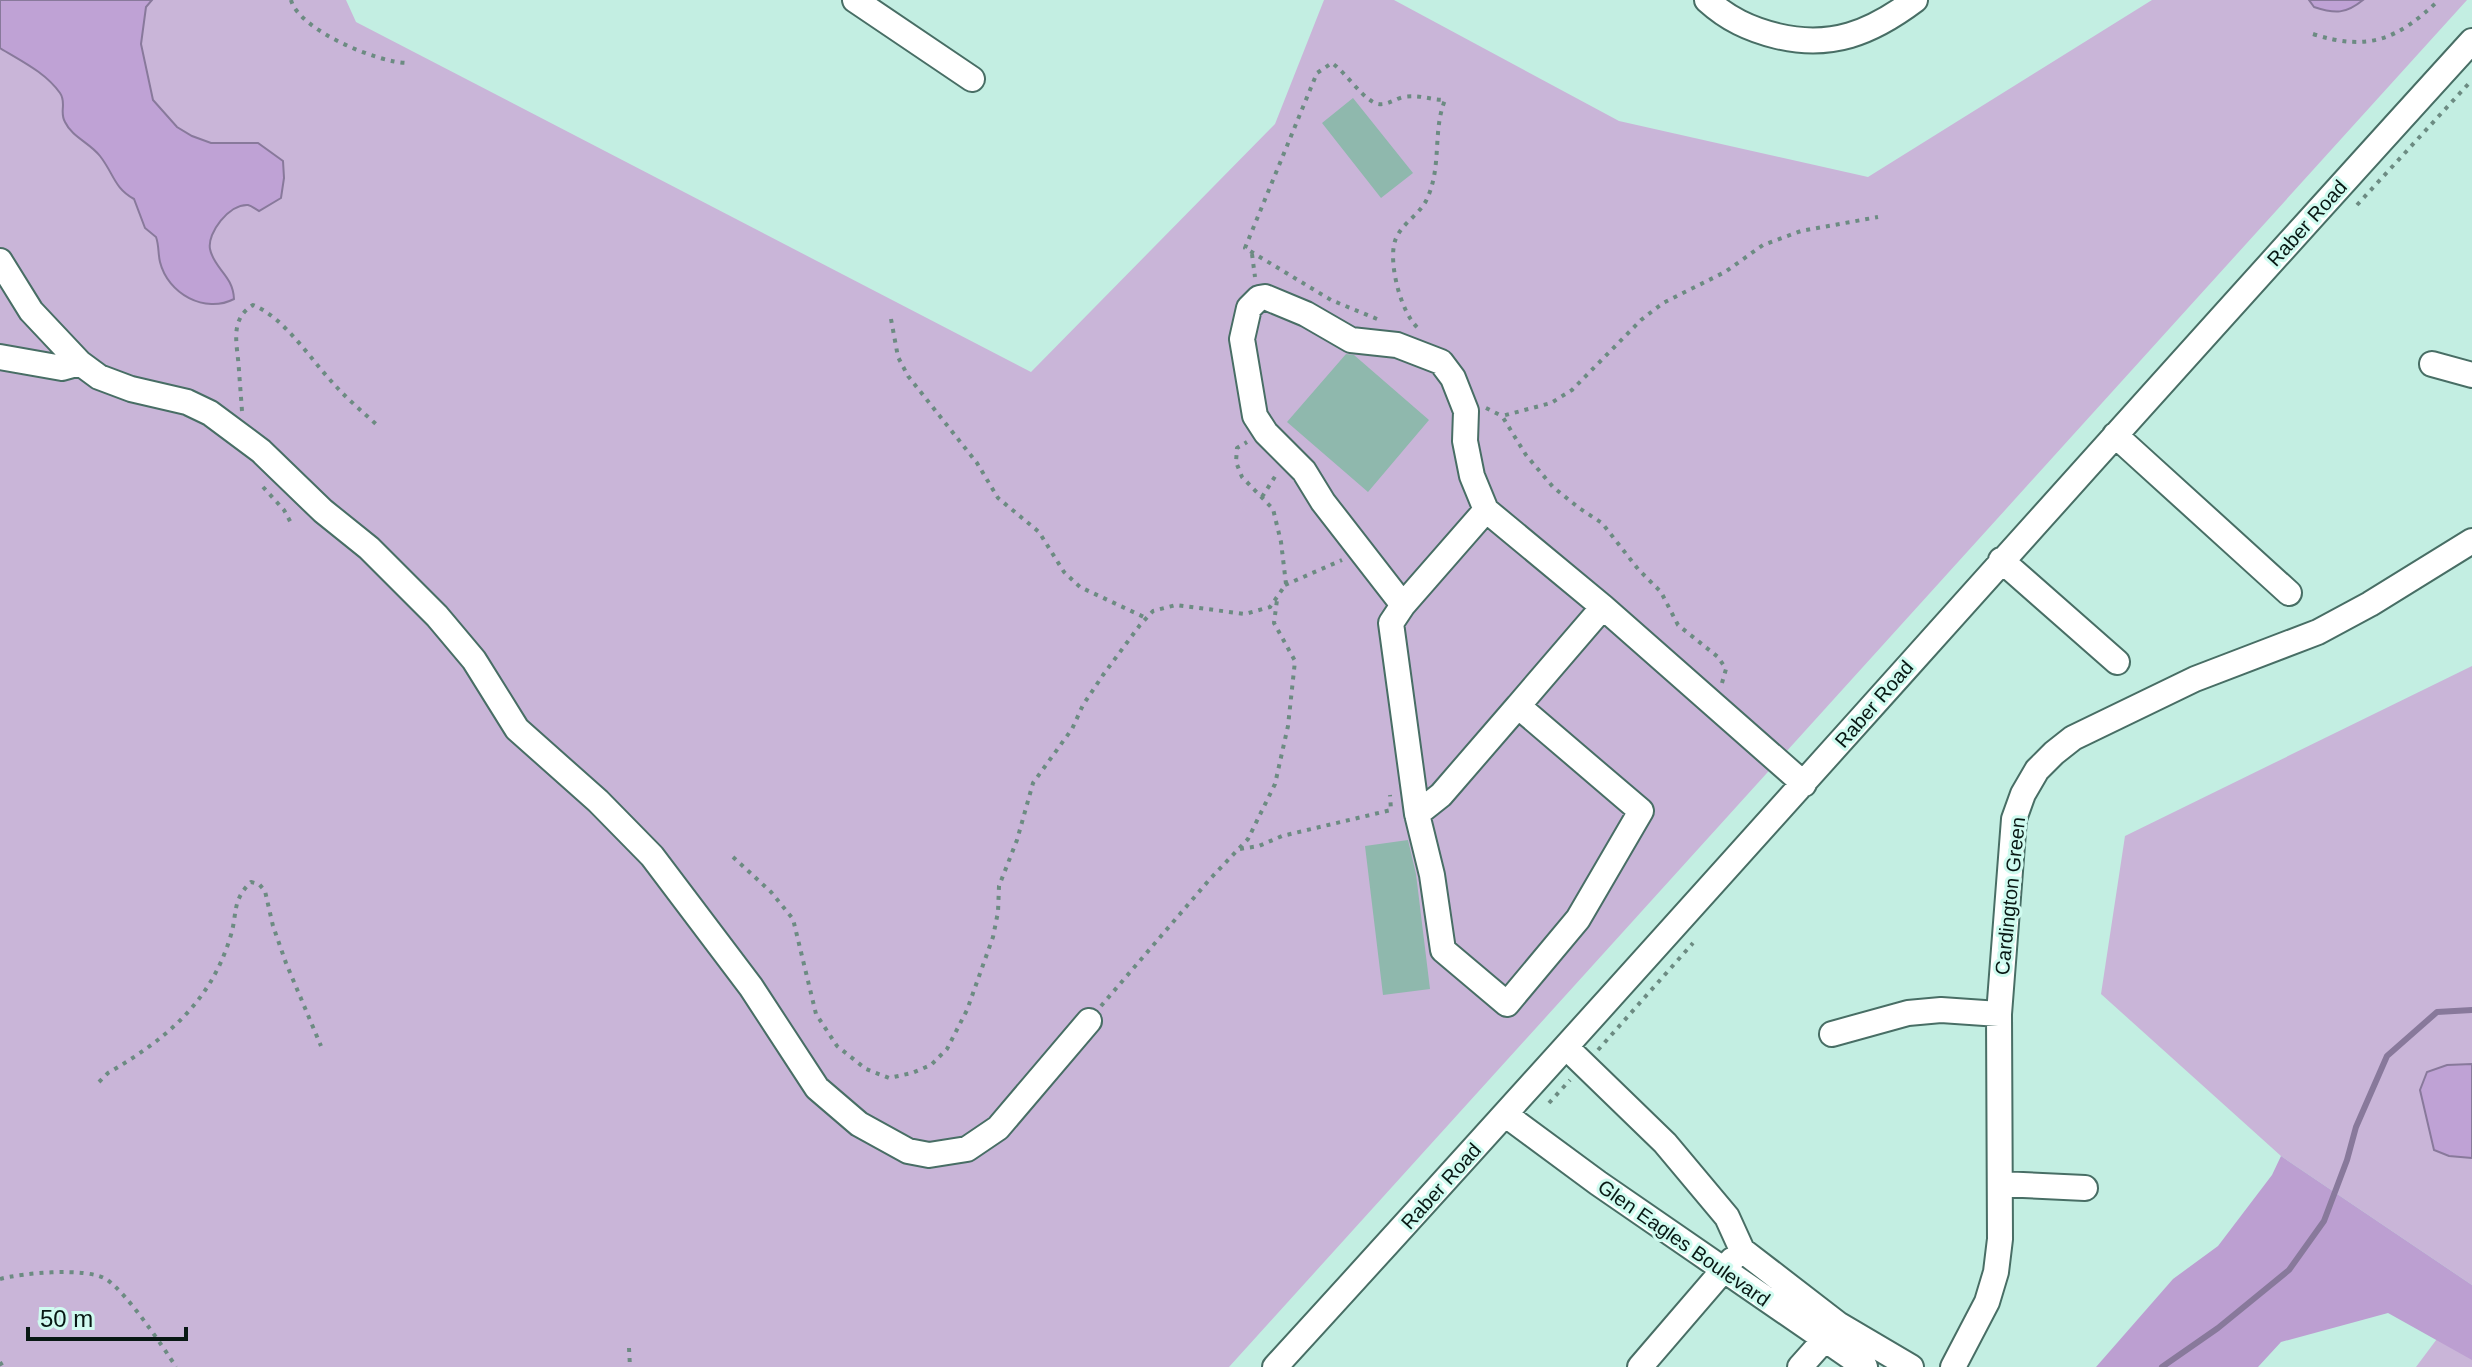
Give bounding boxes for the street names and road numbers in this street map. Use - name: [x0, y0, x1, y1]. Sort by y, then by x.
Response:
- street label: Raber Road: [2263, 176, 2351, 270]
- street label: Raber Road: [1830, 656, 1918, 752]
- street label: Cardington Green: [1991, 816, 2029, 976]
- street label: Raber Road: [1397, 1139, 1485, 1233]
- street label: Glen Eagles Boulevard: [1594, 1175, 1774, 1311]

